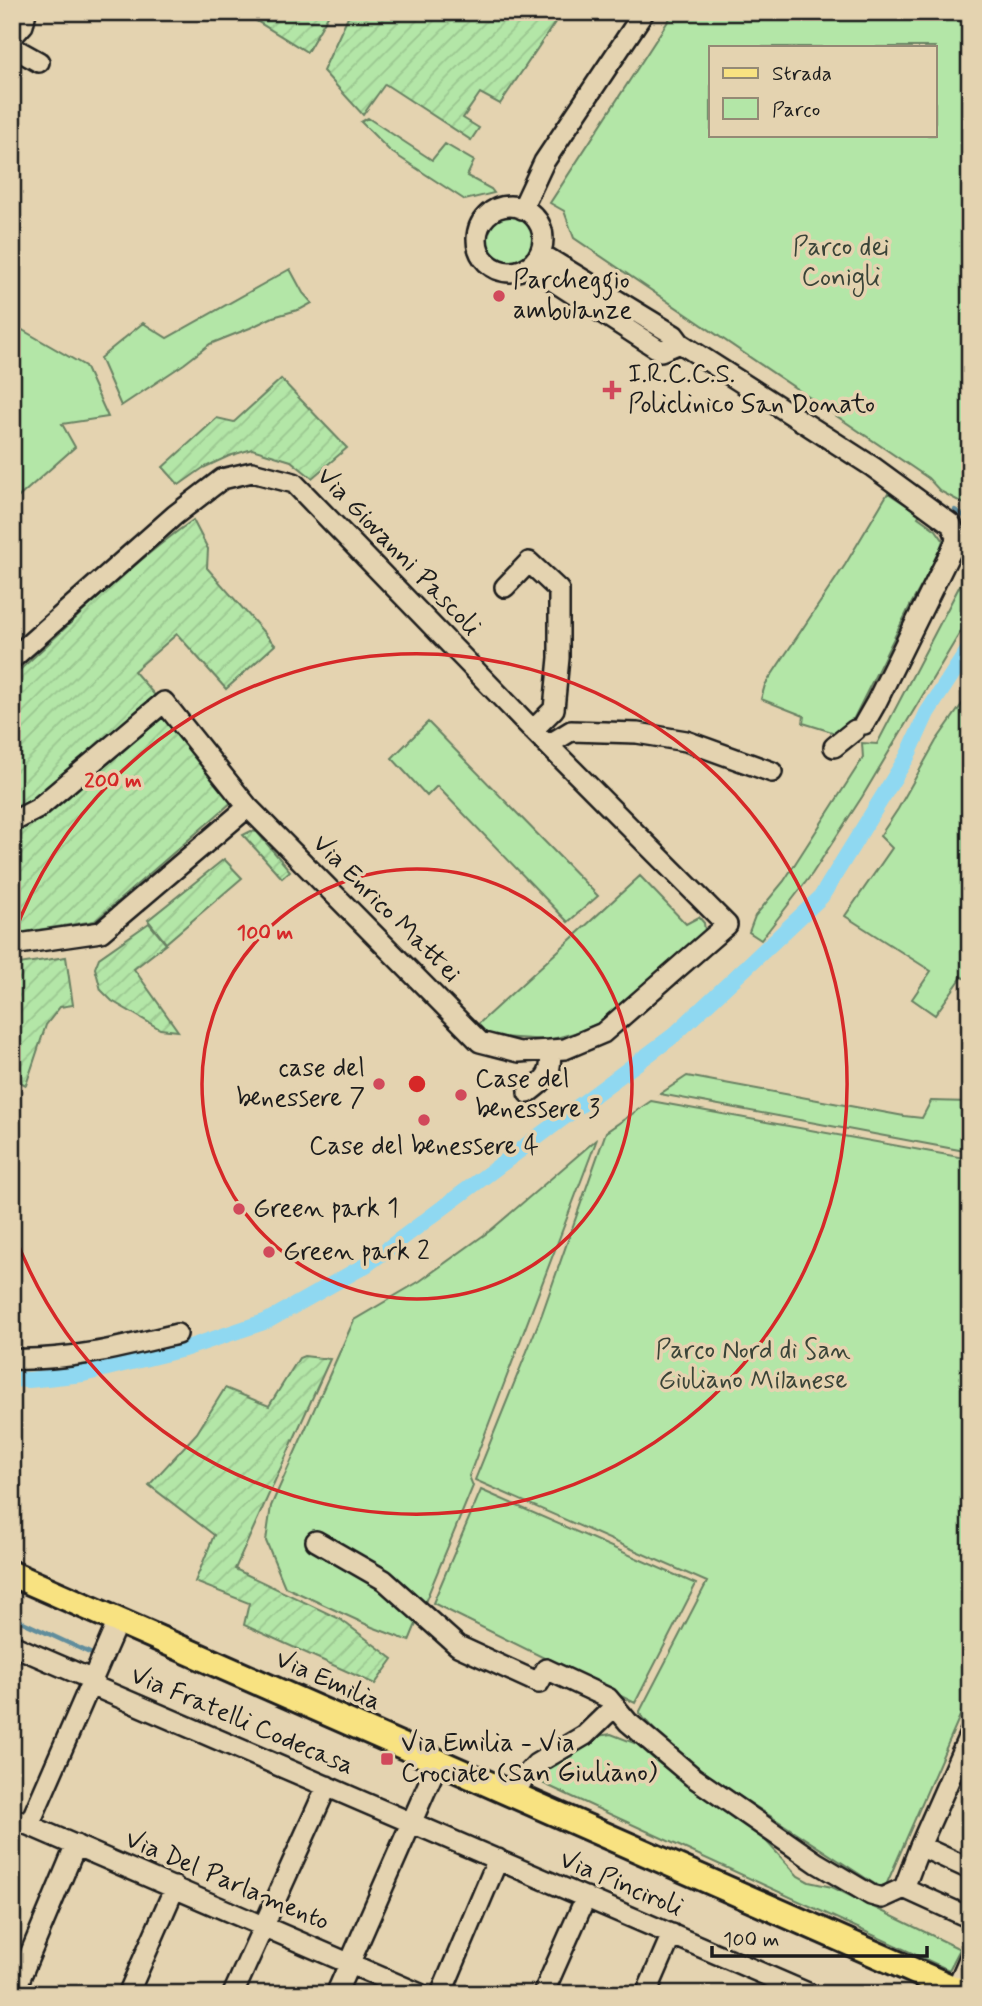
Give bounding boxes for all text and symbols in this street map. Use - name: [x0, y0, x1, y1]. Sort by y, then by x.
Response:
- legend: [709, 46, 936, 136]
- text: Strada: [772, 60, 832, 88]
- text: Parco: [772, 96, 820, 124]
- park label: Parco dei Conigli: [793, 231, 889, 297]
- place label: Parcheggio ambulanze: [513, 264, 632, 328]
- marker: Parcheggio ambulanze: [491, 288, 507, 304]
- place label: I.R.C.C.S. Policlinico San Donato: [628, 358, 875, 422]
- marker: I.R.C.C.S. Policlinico San Donato: [602, 380, 622, 400]
- street label: Via Giovanni Pascoli: [309, 460, 487, 644]
- text: 200 m: [84, 767, 142, 795]
- street label: Via Enrico Mattei: [304, 827, 468, 991]
- text: 100 m: [237, 919, 293, 947]
- place label: case del benessere 7: [236, 1052, 365, 1116]
- place label: Case del benessere 3: [475, 1063, 600, 1127]
- centre of rings: [405, 1072, 429, 1096]
- marker: case del benessere 7: [371, 1076, 387, 1092]
- marker: Case del benessere 3: [453, 1087, 469, 1103]
- marker: Case del benessere 4: [416, 1112, 432, 1128]
- place label: Case del benessere 4: [309, 1130, 539, 1164]
- place label: Green park 1: [253, 1192, 399, 1226]
- marker: Green park 1: [231, 1201, 247, 1217]
- place label: Green park 2: [283, 1235, 430, 1269]
- marker: Green park 2: [261, 1244, 277, 1260]
- park label: Parco Nord di San Giuliano Milanese: [655, 1334, 851, 1398]
- street label: Via Emilia: [270, 1643, 386, 1719]
- street label: Via Fratelli Codecasa: [125, 1659, 359, 1783]
- place label: Via Emilia - Via Crociate (San Giuliano): [401, 1727, 657, 1791]
- marker: Via Emilia - Via Crociate (San Giuliano): [379, 1751, 395, 1767]
- street label: Via Del Parlamento: [120, 1823, 334, 1939]
- street label: Via Pinciroli: [554, 1843, 688, 1925]
- scale bar: [712, 1915, 928, 1959]
- text: 100 m: [723, 1926, 779, 1954]

